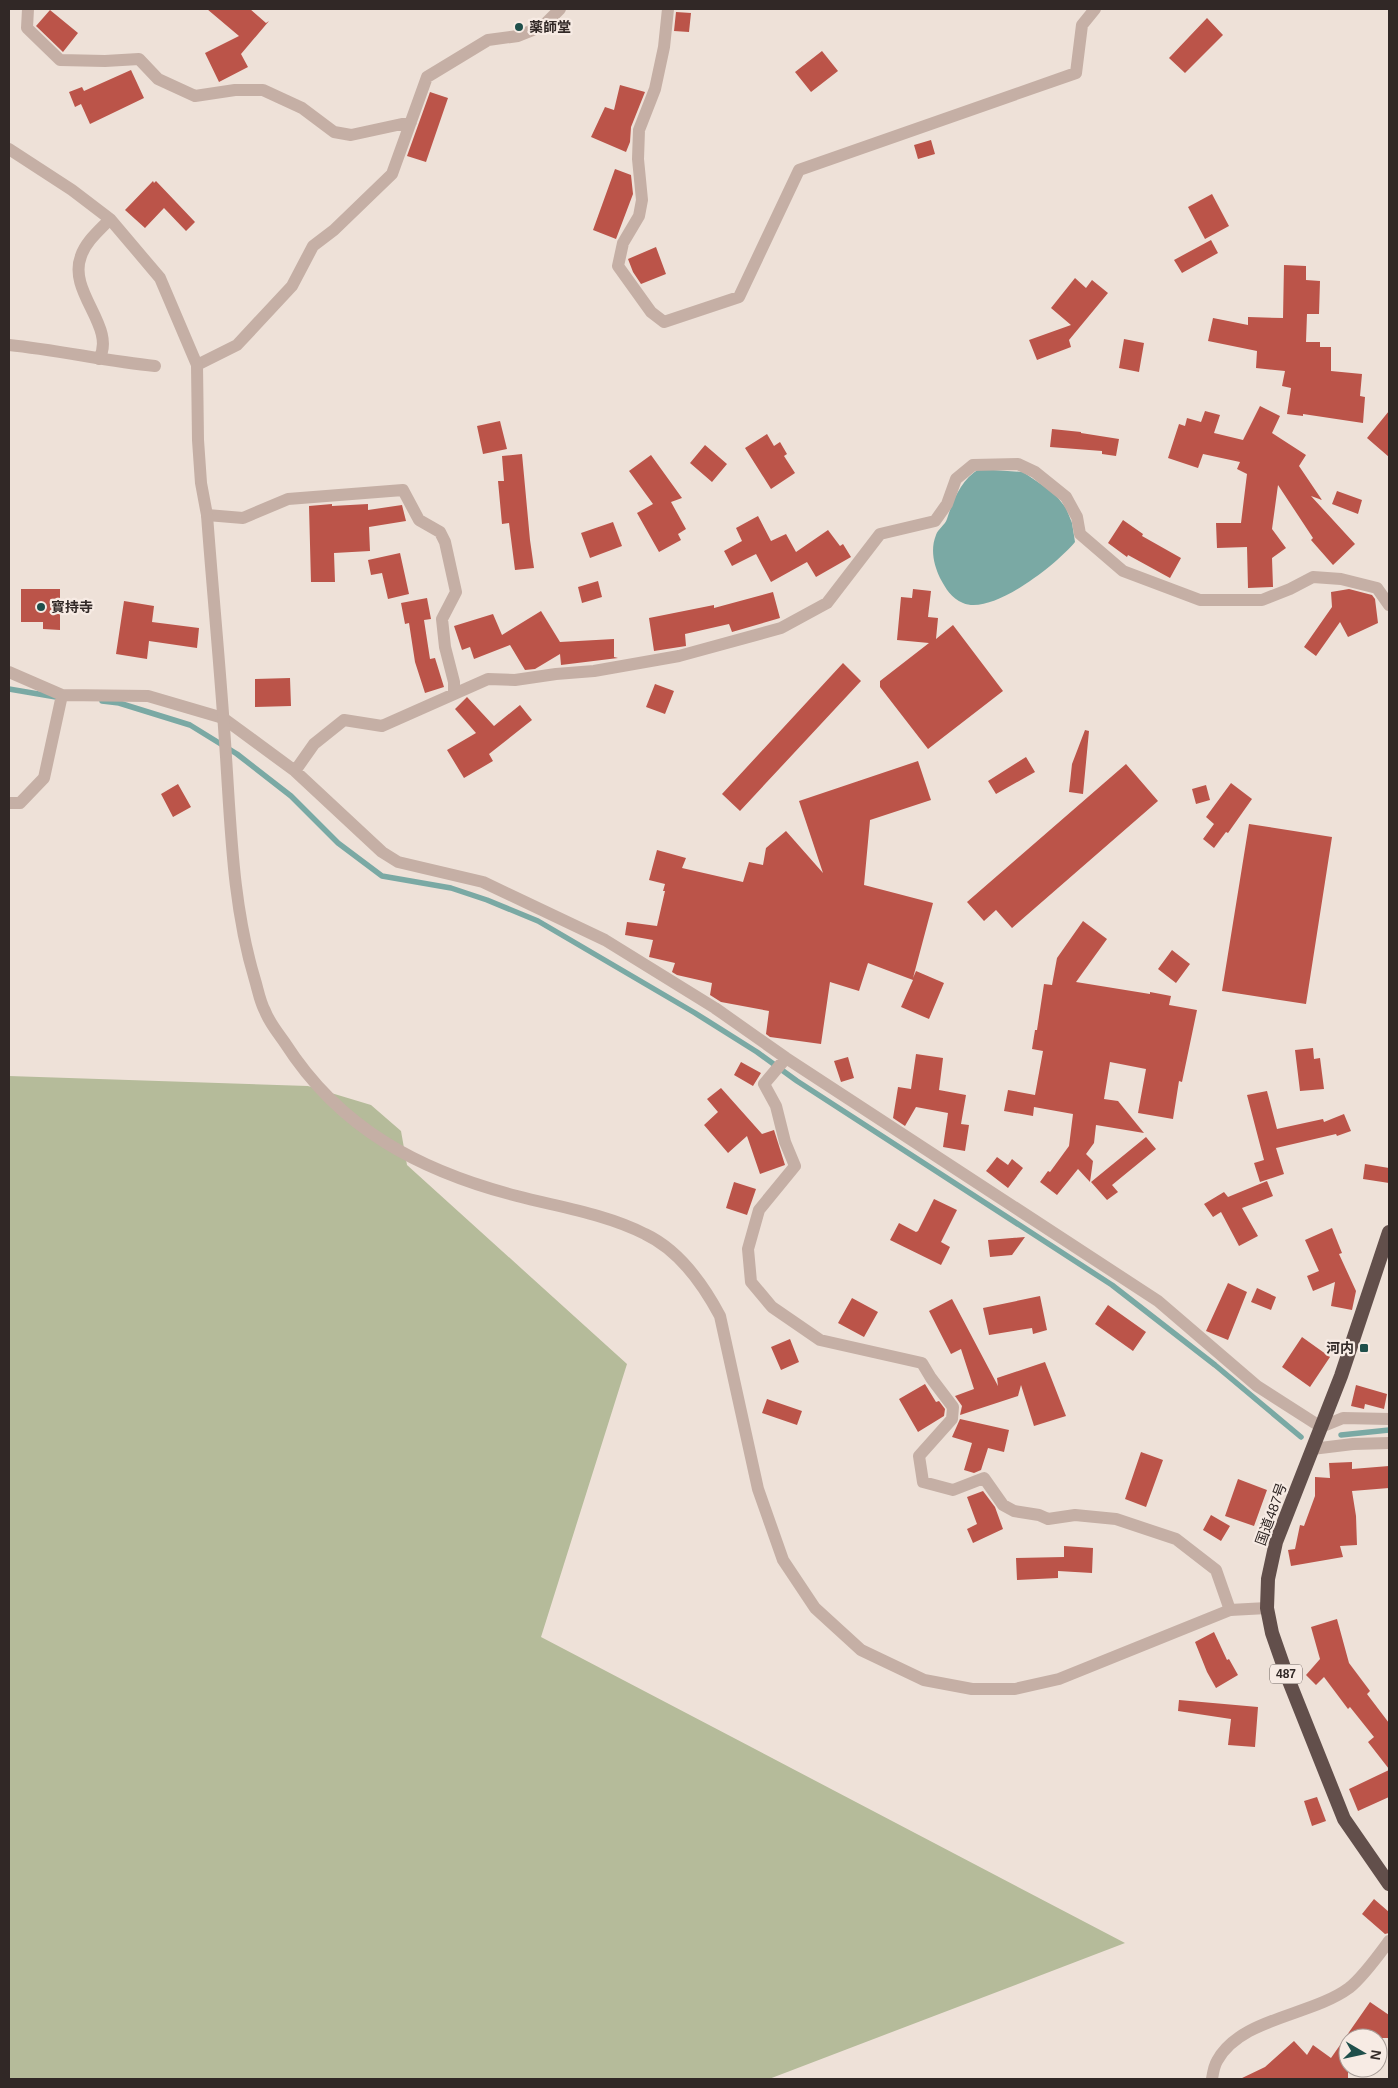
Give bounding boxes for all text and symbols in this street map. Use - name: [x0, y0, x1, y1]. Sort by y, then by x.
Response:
- place label: 薬師堂: [529, 19, 571, 35]
- marker: 薬師堂: [513, 21, 525, 33]
- place label: 寳持寺: [51, 599, 93, 615]
- marker: 寳持寺: [35, 601, 47, 613]
- place label: 河内: [1326, 1340, 1354, 1356]
- marker: 河内: [1358, 1342, 1370, 1354]
- street label: 国道487号: [1252, 1481, 1290, 1547]
- road number: 487: [1270, 1665, 1302, 1684]
- north arrow: [1338, 2028, 1388, 2078]
- text: N: [1367, 2049, 1385, 2061]

